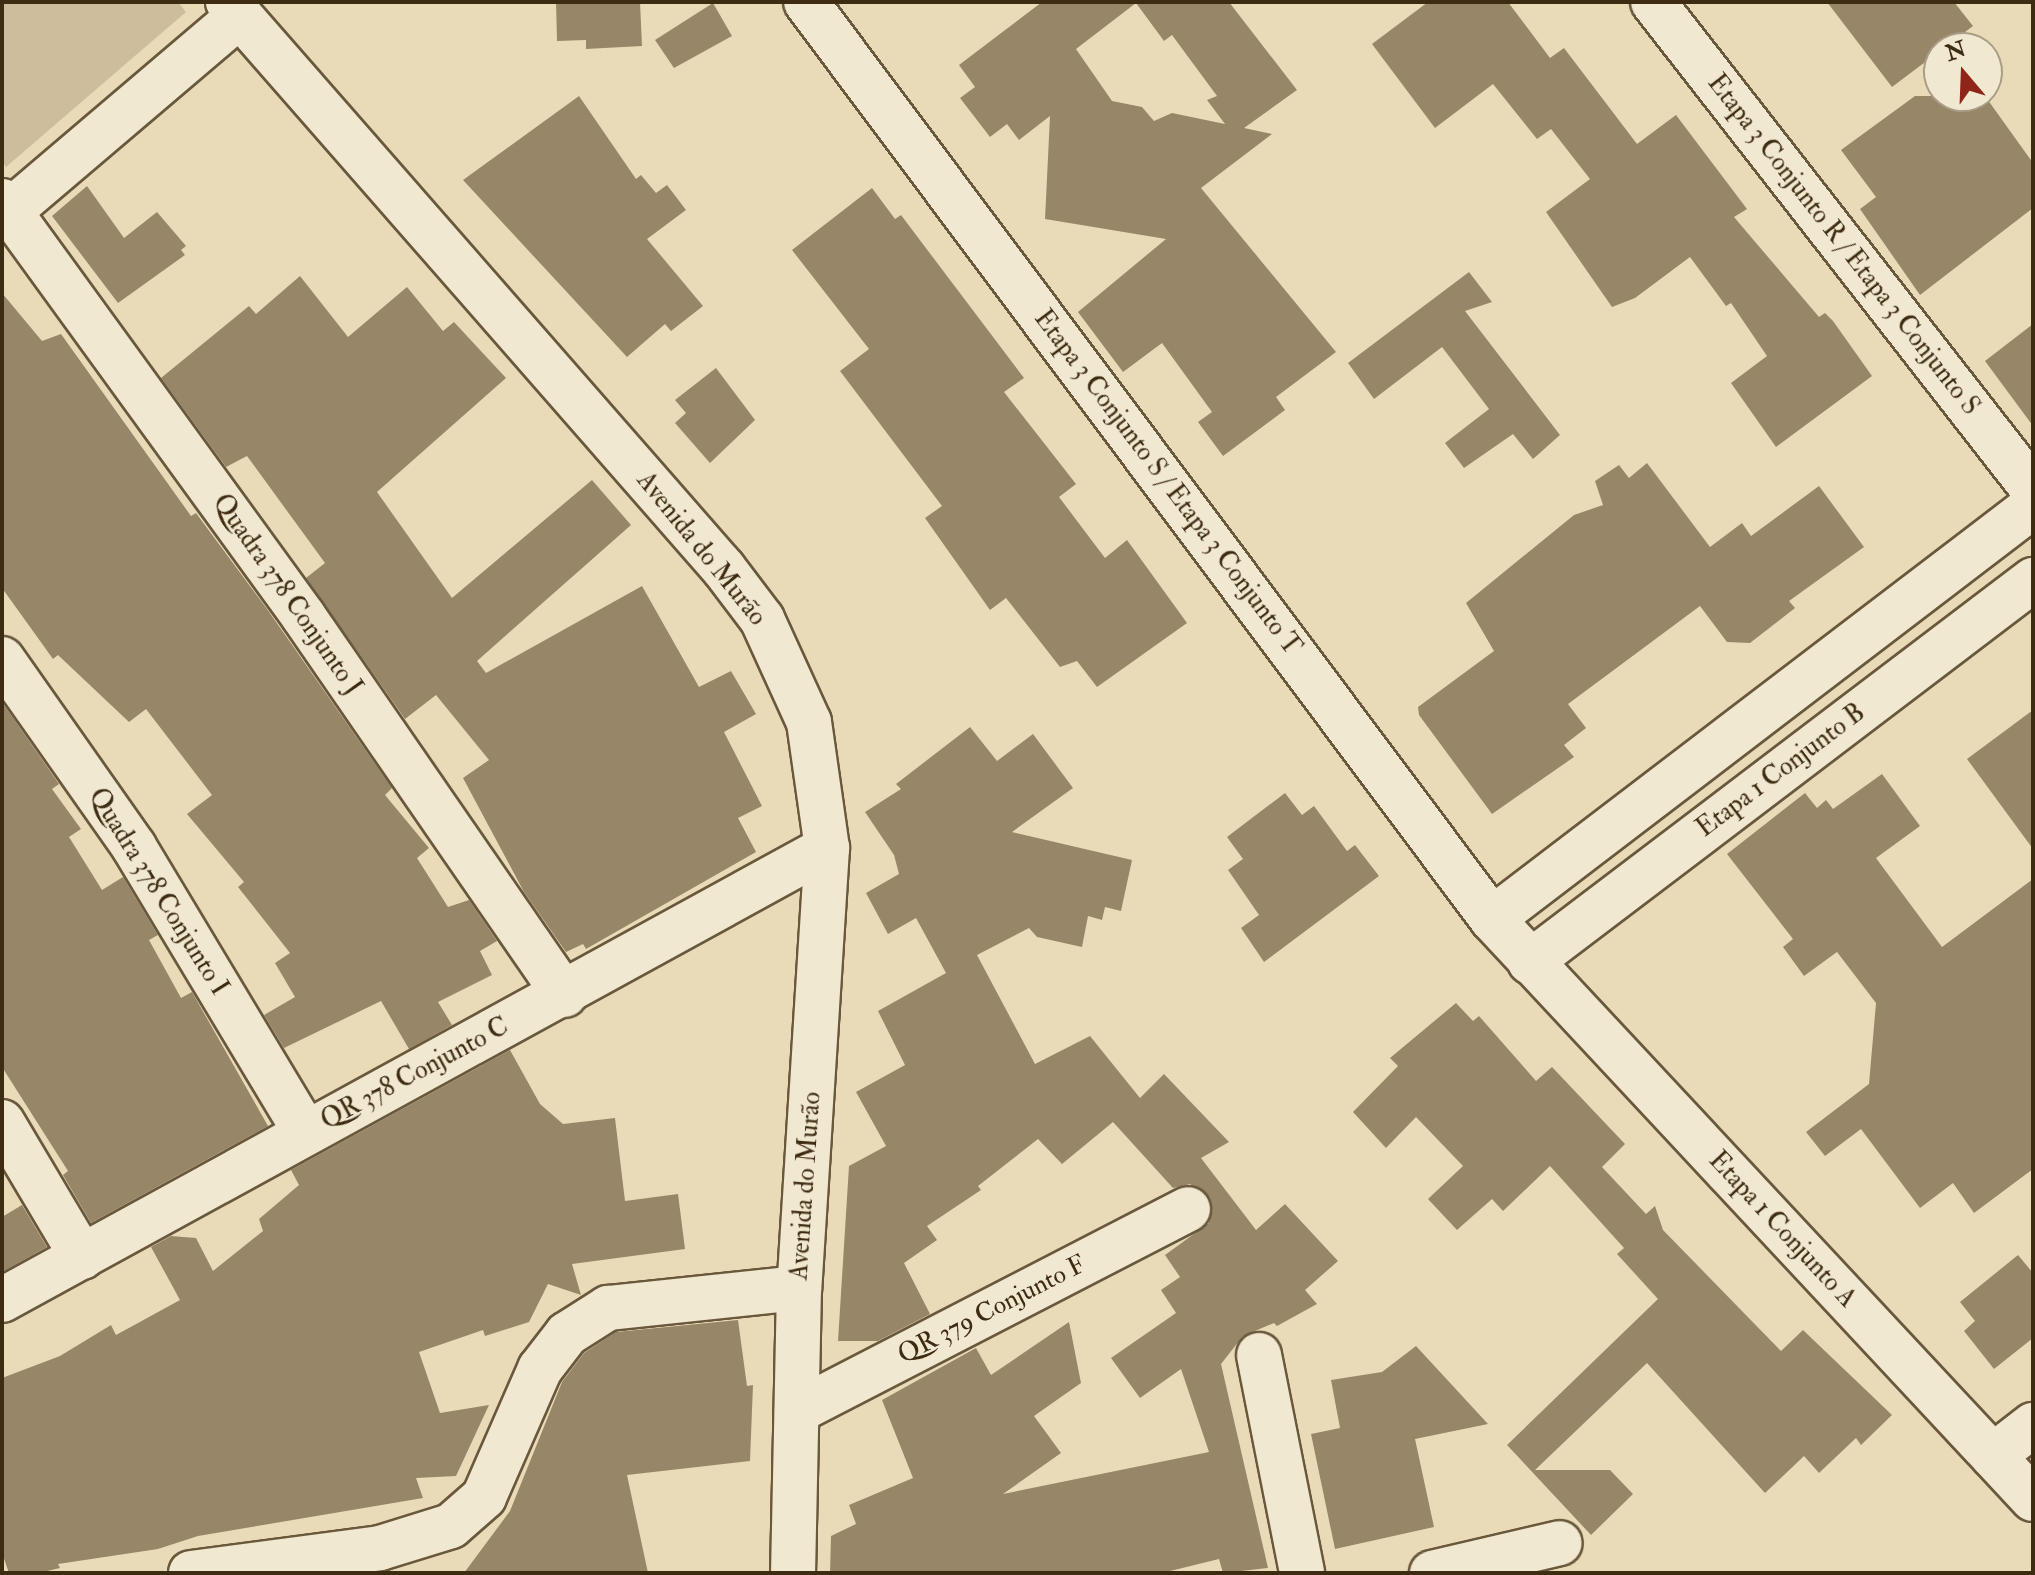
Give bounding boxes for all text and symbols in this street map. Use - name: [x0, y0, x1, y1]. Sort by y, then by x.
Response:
- north arrow: [1923, 32, 2003, 112]
- text: N: [1942, 35, 1970, 68]
- street label: Etapa 3 Conjunto R / Etapa 3 Conjunto S: [1700, 68, 1986, 422]
- street label: Etapa 3 Conjunto S / Etapa 3 Conjunto T: [1027, 304, 1307, 662]
- street label: Avenida do Murão: [629, 466, 773, 632]
- street label: Quadra 378 Conjunto J: [206, 488, 368, 702]
- street label: Etapa 1 Conjunto B: [1691, 697, 1871, 845]
- street label: Quadra 378 Conjunto I: [82, 782, 234, 1002]
- street label: QR 378 Conjunto C: [316, 1011, 514, 1137]
- street label: Avenida do Murão: [784, 1091, 828, 1281]
- street label: Etapa 1 Conjunto A: [1702, 1145, 1862, 1315]
- street label: QR 379 Conjunto F: [893, 1249, 1091, 1371]

